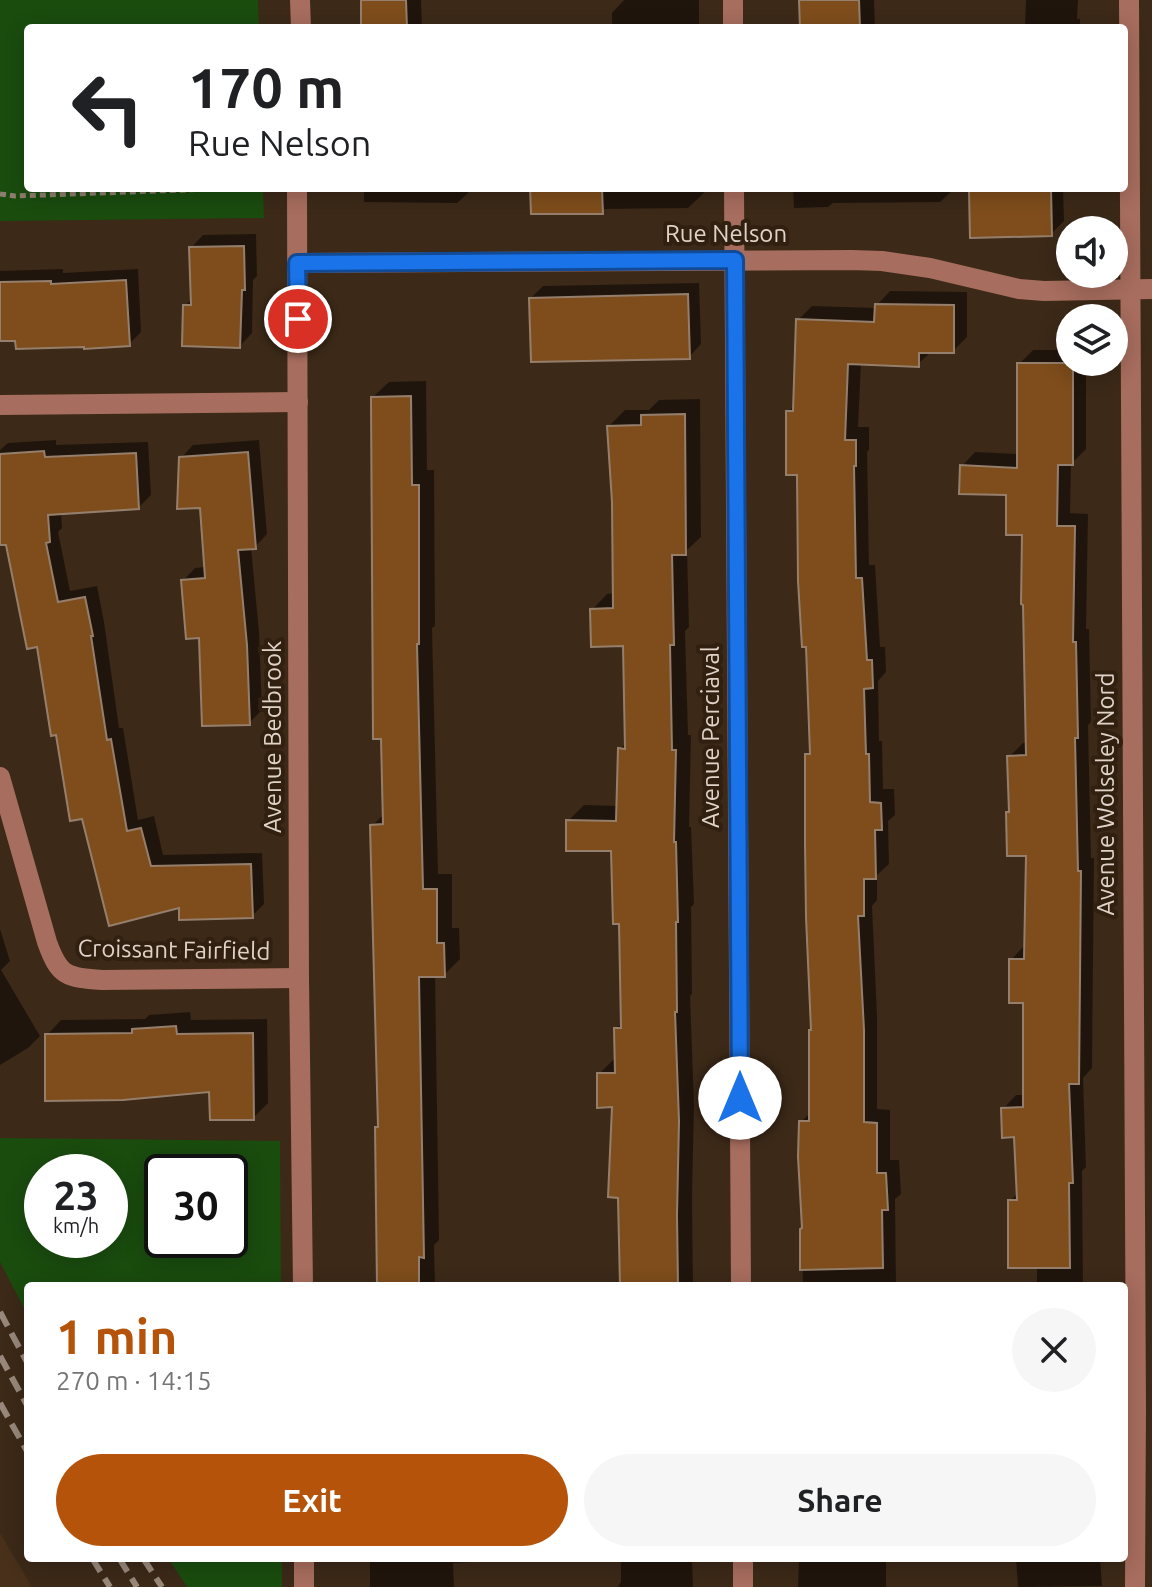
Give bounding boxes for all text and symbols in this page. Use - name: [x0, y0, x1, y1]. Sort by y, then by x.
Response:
- icon: left: [56, 56, 160, 160]
- text: 170 m: [188, 56, 344, 119]
- text: Rue Nelson: [188, 122, 371, 163]
- map controls: [1056, 216, 1128, 376]
- button: sound: [1056, 216, 1128, 288]
- street label: Rue Nelson: [665, 220, 787, 247]
- pin: [264, 285, 332, 353]
- icon: arrive: [276, 297, 320, 341]
- button: layers: [1056, 304, 1128, 376]
- street label: Avenue Bedbrook: [259, 641, 286, 833]
- street label: Avenue Perciaval: [697, 646, 724, 828]
- street label: Avenue Wolseley Nord: [1092, 672, 1119, 916]
- street label: Croissant Fairfield: [77, 934, 271, 965]
- position arrow: [698, 1056, 782, 1140]
- speed limit sign: 30: [144, 1154, 248, 1258]
- text: 23: [53, 1173, 99, 1218]
- text: km/h: [53, 1214, 99, 1237]
- button: close: [1012, 1308, 1096, 1392]
- text: 1 min: [56, 1309, 177, 1363]
- text: 270 m · 14:15: [56, 1366, 212, 1395]
- button: Exit: [56, 1454, 568, 1546]
- button: Share: [584, 1454, 1096, 1546]

